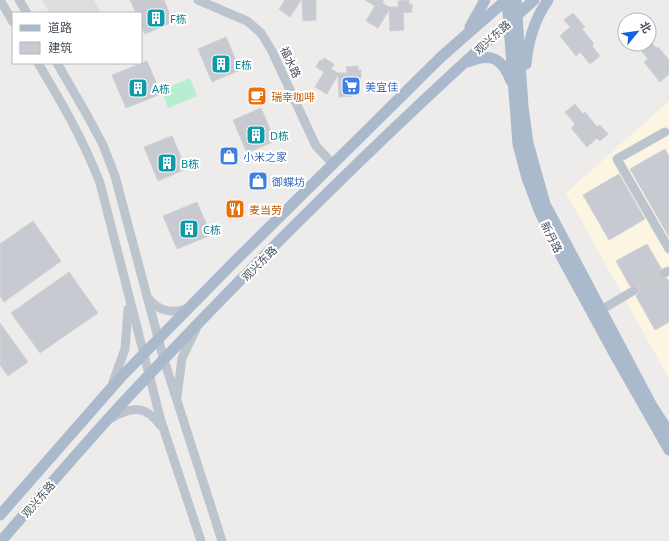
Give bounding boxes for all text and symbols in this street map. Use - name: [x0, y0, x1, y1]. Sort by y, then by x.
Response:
- building icon: F栋: [145, 7, 167, 29]
- place label: F栋: [170, 11, 187, 26]
- legend: [12, 12, 142, 64]
- north arrow: [617, 12, 657, 52]
- street label: 观兴东路: [471, 17, 513, 57]
- text: 北: [637, 18, 655, 35]
- text: 道路: [48, 19, 72, 36]
- text: 建筑: [48, 39, 72, 56]
- street label: 福水路: [277, 44, 305, 80]
- building icon: E栋: [210, 53, 232, 75]
- place label: E栋: [235, 57, 252, 72]
- supermarket icon: 美宜佳: [340, 75, 362, 97]
- building icon: A栋: [127, 77, 149, 99]
- place label: 美宜佳: [365, 79, 398, 94]
- place label: A栋: [152, 81, 170, 96]
- cafe icon: 瑞幸咖啡: [246, 85, 268, 107]
- place label: 瑞幸咖啡: [271, 89, 315, 104]
- building icon: D栋: [245, 124, 267, 146]
- place label: D栋: [270, 128, 289, 143]
- shop icon: 小米之家: [218, 145, 240, 167]
- place label: 小米之家: [243, 149, 287, 164]
- building icon: B栋: [156, 152, 178, 174]
- place label: B栋: [181, 156, 199, 171]
- shop icon: 御蝶坊: [247, 170, 269, 192]
- place label: 御蝶坊: [271, 174, 305, 189]
- restaurant icon: 麦当劳: [224, 198, 246, 220]
- place label: 麦当劳: [249, 202, 282, 217]
- building icon: C栋: [178, 218, 200, 240]
- street label: 新丹路: [538, 219, 566, 255]
- place label: C栋: [203, 222, 221, 237]
- street label: 观兴东路: [238, 242, 280, 284]
- street label: 观兴东路: [18, 477, 58, 521]

